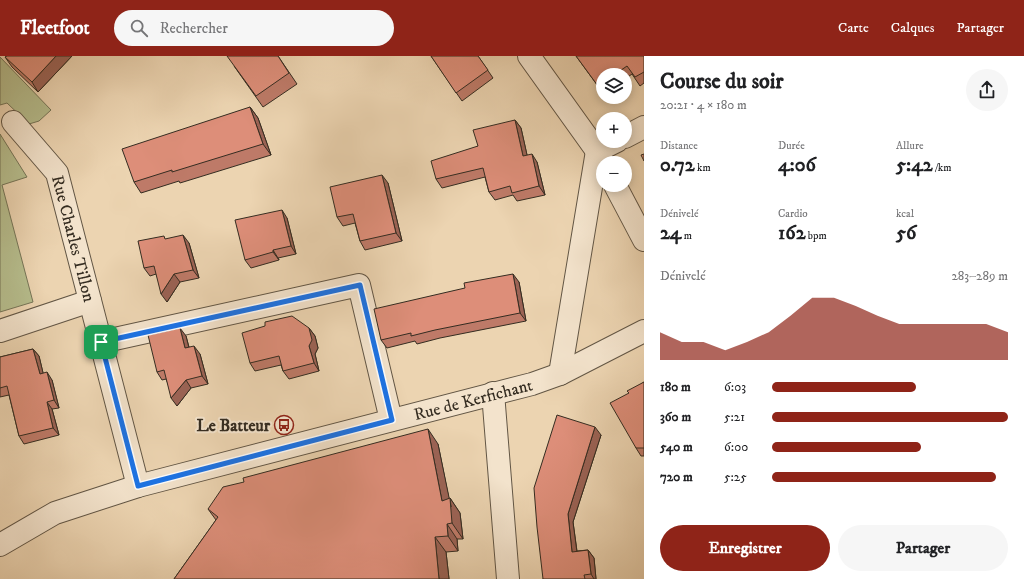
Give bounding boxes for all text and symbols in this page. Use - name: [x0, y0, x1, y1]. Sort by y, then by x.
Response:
- search box: [114, 10, 394, 46]
- text: Fleetfoot: [20, 17, 90, 40]
- icon: search: [128, 17, 150, 39]
- text: Rechercher: [160, 19, 228, 38]
- text: Carte: [838, 19, 869, 37]
- text: Calques: [891, 19, 934, 37]
- text: Partager: [956, 19, 1004, 37]
- map controls: [596, 68, 632, 192]
- button: layers: [596, 68, 632, 104]
- text: Course du soir: [660, 68, 784, 95]
- button: share: [966, 69, 1008, 111]
- text: 20:21 · 4 × 180 m: [660, 97, 747, 113]
- button: +: [596, 112, 632, 148]
- text: Distance: [660, 139, 698, 153]
- text: Durée: [778, 139, 805, 153]
- text: Allure: [896, 139, 924, 153]
- text: 0.72: [660, 153, 695, 178]
- text: 4:06: [778, 153, 816, 178]
- text: 5:42: [896, 153, 933, 178]
- button: −: [596, 156, 632, 192]
- text: km: [695, 161, 711, 175]
- text: /km: [933, 161, 952, 175]
- street label: Rue Charles Tillon: [46, 173, 100, 304]
- text: Dénivelé: [660, 207, 699, 221]
- text: Cardio: [778, 207, 808, 221]
- text: kcal: [896, 207, 914, 221]
- text: 24: [660, 221, 681, 246]
- text: 162: [778, 221, 806, 246]
- text: 56: [896, 221, 916, 246]
- text: m: [681, 229, 692, 243]
- text: bpm: [806, 229, 827, 243]
- text: Dénivelé: [660, 268, 706, 284]
- text: 283–289 m: [951, 268, 1008, 284]
- pin: [84, 325, 118, 359]
- icon: arrive: [90, 331, 112, 353]
- street label: Rue de Kerfichant: [412, 374, 536, 426]
- text: 180 m: [660, 379, 691, 395]
- text: 6:03: [724, 379, 746, 395]
- text: 360 m: [660, 409, 691, 425]
- text: 5:21: [724, 409, 745, 425]
- bus stop icon: Le Batteur: [273, 414, 295, 436]
- place label: Le Batteur: [197, 415, 271, 437]
- text: 540 m: [660, 439, 693, 455]
- text: 6:00: [724, 439, 748, 455]
- text: 720 m: [660, 469, 693, 485]
- text: 5:25: [724, 469, 747, 485]
- button: Enregistrer: [660, 525, 830, 571]
- button: Partager: [838, 525, 1008, 571]

